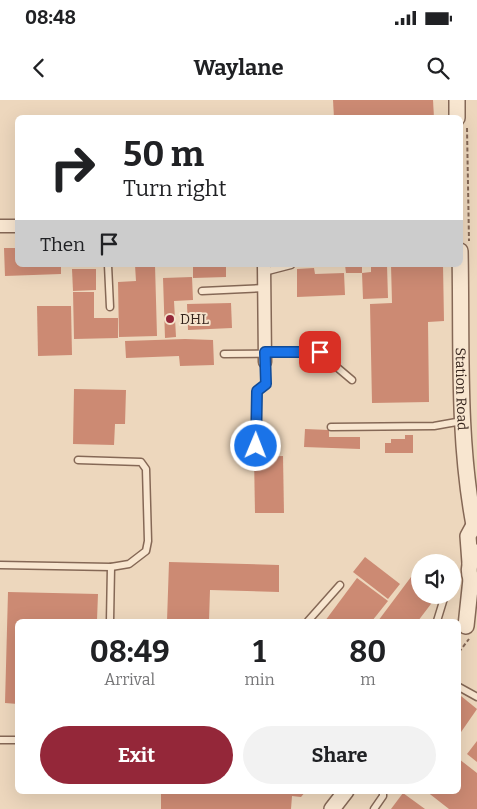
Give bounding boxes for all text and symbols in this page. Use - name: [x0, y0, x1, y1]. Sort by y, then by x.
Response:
- text: 08:48: [25, 6, 76, 29]
- icon: back: [25, 54, 53, 82]
- text: Waylane: [193, 54, 284, 81]
- icon: search: [424, 54, 452, 82]
- text: 50 m: [123, 133, 204, 175]
- icon: right: [40, 135, 105, 200]
- text: Turn right: [123, 175, 226, 202]
- icon: arrive: [95, 230, 123, 258]
- text: Then: [40, 233, 85, 256]
- place label: DHL: [180, 311, 209, 328]
- marker: DHL: [164, 313, 176, 325]
- pin: [299, 331, 341, 373]
- icon: arrive: [306, 338, 334, 366]
- street label: Station Road: [452, 348, 472, 431]
- position arrow: [229, 419, 281, 471]
- map controls: [411, 554, 461, 604]
- button: sound: [411, 554, 461, 604]
- text: 08:49: [90, 634, 170, 670]
- text: 1: [253, 634, 266, 670]
- text: 80: [349, 634, 386, 670]
- text: Arrival: [104, 670, 155, 689]
- text: min: [244, 670, 275, 689]
- text: m: [360, 670, 375, 689]
- button: Exit: [40, 726, 233, 784]
- button: Share: [243, 726, 436, 784]

